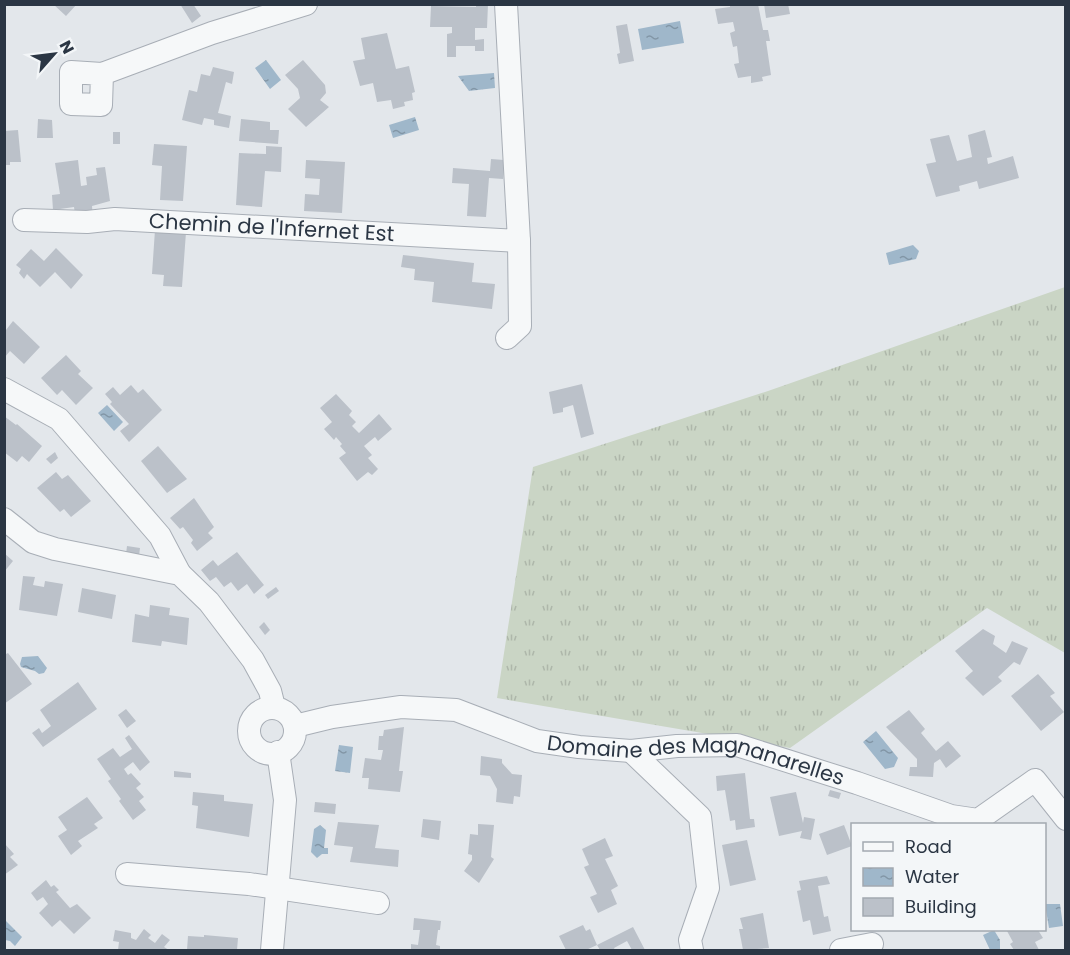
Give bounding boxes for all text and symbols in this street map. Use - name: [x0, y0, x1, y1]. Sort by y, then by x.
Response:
- north arrow: [24, 24, 84, 84]
- text: N: [54, 36, 80, 58]
- street label: Chemin de l'Infernet Est: [148, 206, 395, 248]
- street label: Domaine des Magnanarelles: [545, 728, 848, 792]
- legend: [851, 823, 1046, 931]
- text: Road: [905, 834, 952, 859]
- text: Water: [905, 864, 959, 889]
- text: Building: [905, 894, 977, 919]

